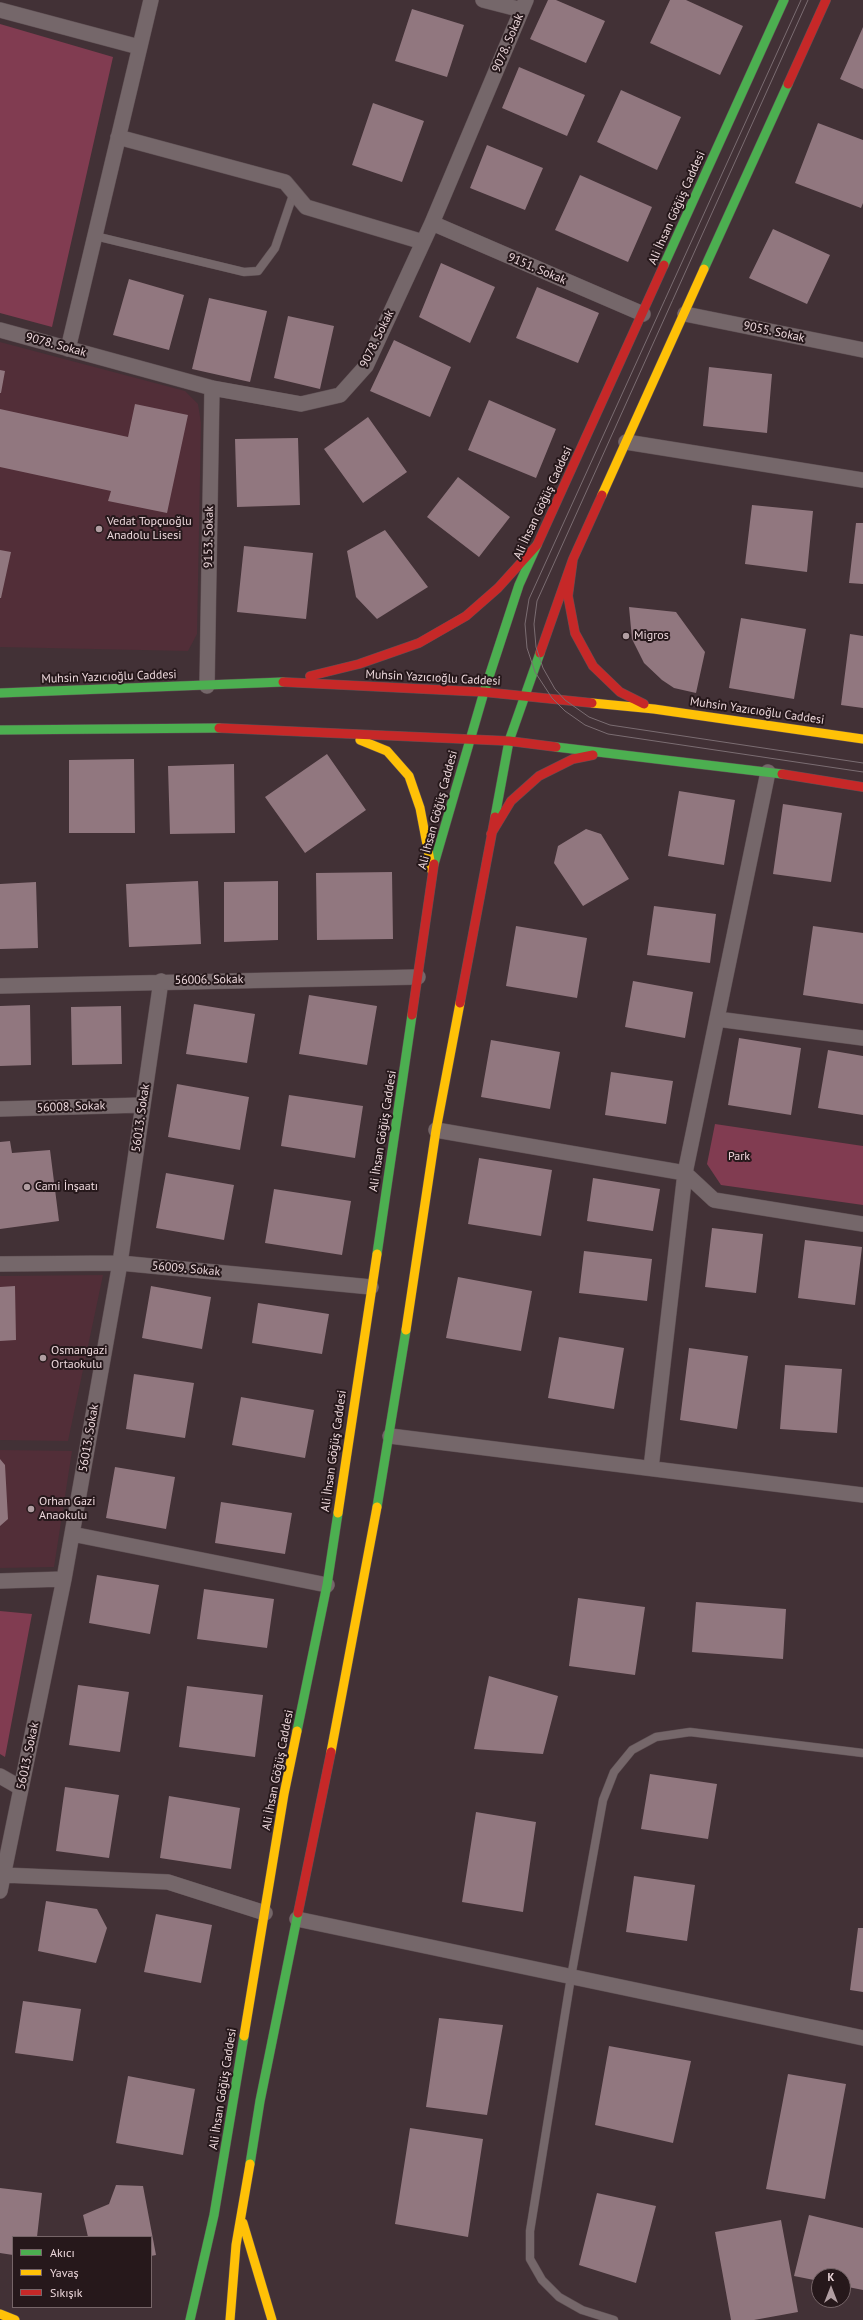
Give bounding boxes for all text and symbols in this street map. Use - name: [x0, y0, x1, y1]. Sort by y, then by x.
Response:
- street label: 9078. Sokak: [489, 12, 527, 74]
- street label: Ali İhsan Göğüş Caddesi: [645, 149, 709, 267]
- street label: 9151. Sokak: [506, 250, 568, 288]
- street label: 9078. Sokak: [357, 308, 397, 370]
- street label: 9055. Sokak: [742, 318, 806, 346]
- street label: 9078. Sokak: [24, 330, 88, 360]
- street label: Ali İhsan Göğüş Caddesi: [511, 444, 575, 562]
- street label: 9153. Sokak: [201, 506, 217, 568]
- place label: Vedat Topçuoğlu Anadolu Lisesi: [107, 515, 192, 543]
- marker: Vedat Topçuoğlu Anadolu Lisesi: [94, 524, 104, 534]
- place label: Migros: [634, 629, 669, 643]
- marker: Migros: [621, 631, 631, 641]
- street label: Muhsin Yazıcıoğlu Caddesi: [41, 667, 177, 687]
- street label: Muhsin Yazıcıoğlu Caddesi: [365, 667, 501, 689]
- street label: Muhsin Yazıcıoğlu Caddesi: [689, 694, 825, 728]
- street label: Ali İhsan Göğüş Caddesi: [415, 749, 461, 871]
- street label: 56006. Sokak: [175, 972, 243, 988]
- street label: Ali İhsan Göğüş Caddesi: [366, 1069, 400, 1193]
- street label: 56013. Sokak: [129, 1083, 153, 1153]
- street label: 56008. Sokak: [36, 1099, 106, 1115]
- park label: Park: [728, 1150, 750, 1164]
- place label: Cami İnşaatı: [35, 1180, 98, 1194]
- marker: Cami İnşaatı: [22, 1182, 32, 1192]
- street label: 56009. Sokak: [151, 1259, 221, 1279]
- place label: Osmangazi Ortaokulu: [51, 1344, 107, 1372]
- marker: Osmangazi Ortaokulu: [38, 1353, 48, 1363]
- street label: Ali İhsan Göğüş Caddesi: [318, 1389, 350, 1513]
- street label: 56013. Sokak: [76, 1403, 102, 1473]
- place label: Orhan Gazi Anaokulu: [39, 1495, 95, 1523]
- marker: Orhan Gazi Anaokulu: [26, 1504, 36, 1514]
- street label: Ali İhsan Göğüş Caddesi: [259, 1708, 297, 1832]
- street label: 56013. Sokak: [14, 1721, 42, 1791]
- street label: Ali İhsan Göğüş Caddesi: [206, 2027, 240, 2151]
- legend: [12, 2236, 152, 2308]
- text: Akıcı: [50, 2245, 75, 2260]
- text: Yavaş: [50, 2265, 79, 2280]
- north arrow: [811, 2268, 851, 2308]
- text: K: [828, 2270, 834, 2284]
- text: Sıkışık: [50, 2285, 83, 2300]

